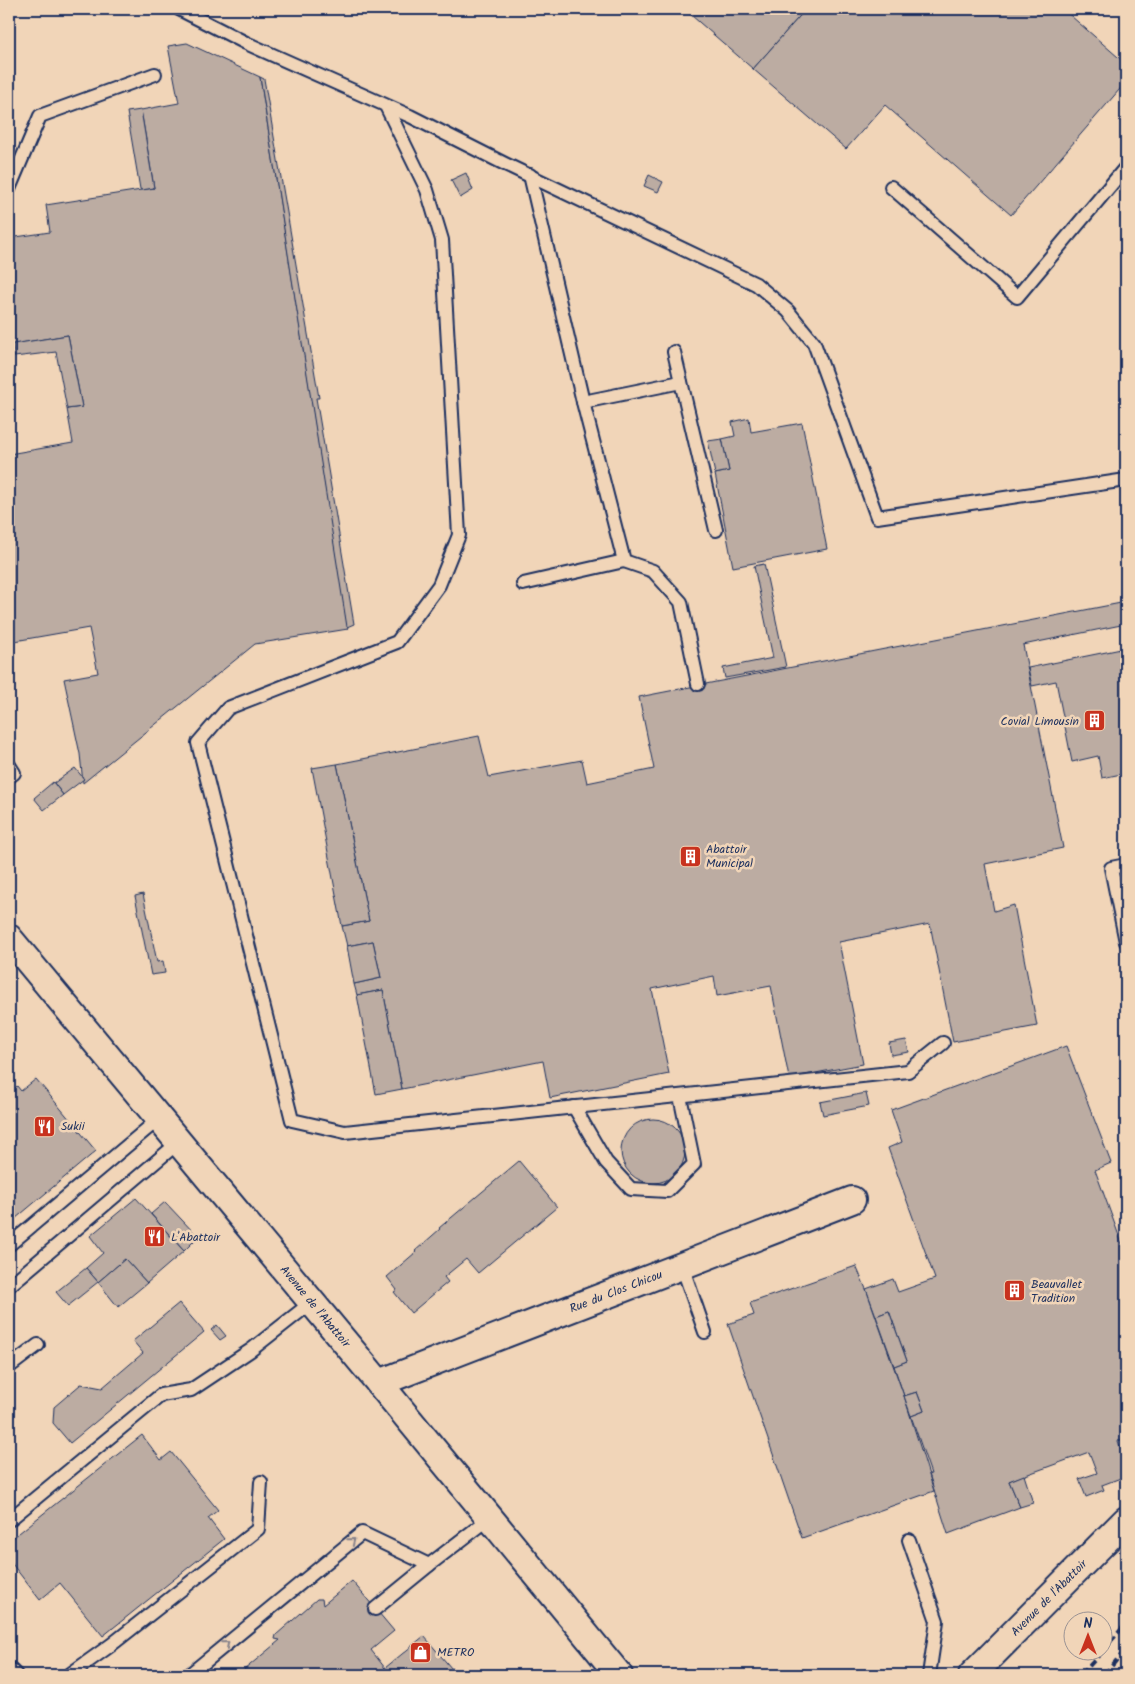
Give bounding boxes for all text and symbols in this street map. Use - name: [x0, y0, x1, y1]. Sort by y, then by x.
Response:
- building icon: Covial Limousin: [1083, 709, 1107, 733]
- place label: Covial Limousin: [1001, 712, 1079, 731]
- place label: Abattoir Municipal: [706, 840, 753, 873]
- building icon: Abattoir Municipal: [678, 844, 702, 868]
- restaurant icon: Sukii: [33, 1114, 57, 1138]
- place label: Sukii: [61, 1117, 86, 1136]
- restaurant icon: L'Abattoir: [143, 1225, 167, 1249]
- place label: L'Abattoir: [171, 1228, 221, 1247]
- street label: Avenue de l'Abattoir: [275, 1261, 355, 1353]
- street label: Rue du Clos Chicou: [567, 1265, 665, 1318]
- place label: Beauvallet Tradition: [1031, 1275, 1082, 1308]
- building icon: Beauvallet Tradition: [1003, 1279, 1027, 1303]
- one-way arrow: [346, 1538, 355, 1546]
- street label: Avenue de l'Abattoir: [1007, 1554, 1093, 1641]
- north arrow: [1062, 1612, 1112, 1662]
- text: N: [1084, 1613, 1093, 1635]
- shop icon: METRO: [409, 1640, 433, 1664]
- one-way arrow: [221, 1641, 230, 1650]
- place label: METRO: [437, 1643, 475, 1662]

